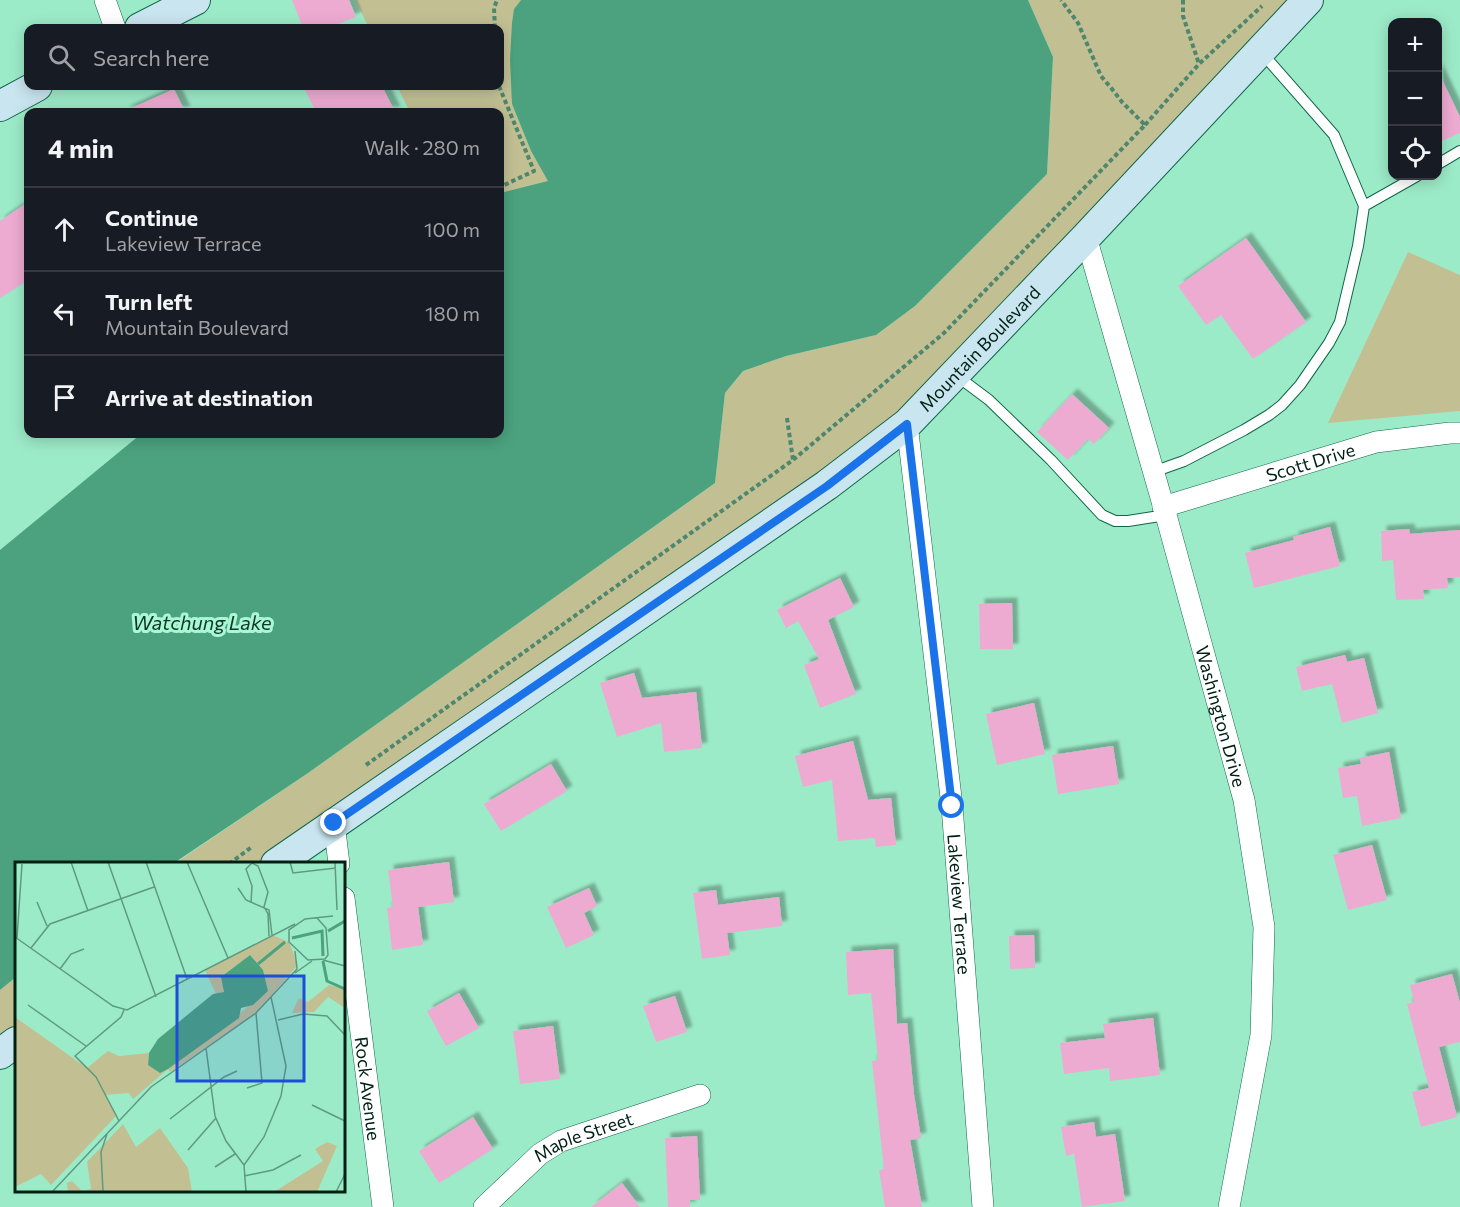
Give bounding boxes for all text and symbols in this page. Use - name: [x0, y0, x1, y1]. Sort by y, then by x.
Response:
- map controls: [1388, 18, 1442, 180]
- button: +: [1388, 18, 1442, 72]
- search box: [24, 24, 504, 90]
- icon: search: [45, 41, 78, 74]
- text: Search here: [93, 44, 209, 71]
- button: −: [1388, 72, 1442, 126]
- button: locate: [1388, 126, 1442, 180]
- text: 4 min: [48, 132, 114, 163]
- text: Walk · 280 m: [364, 135, 480, 159]
- text: Continue: [105, 204, 198, 231]
- icon: ahead: [48, 213, 81, 246]
- text: 100 m: [424, 217, 480, 241]
- text: Lakeview Terrace: [105, 231, 262, 255]
- street label: Mountain Boulevard: [914, 281, 1045, 416]
- text: Turn left: [105, 288, 192, 315]
- icon: left: [48, 297, 81, 330]
- text: 180 m: [425, 301, 480, 325]
- text: Mountain Boulevard: [105, 315, 289, 339]
- icon: arrive: [48, 381, 81, 414]
- text: Arrive at destination: [105, 384, 313, 411]
- street label: Scott Drive: [1263, 438, 1357, 486]
- water label: Watchung Lake: [132, 610, 272, 634]
- street label: Washington Drive: [1191, 643, 1251, 789]
- route start: [938, 792, 964, 818]
- route end: [320, 809, 346, 835]
- street label: Lakeview Terrace: [943, 833, 976, 975]
- inset map: [15, 862, 345, 1192]
- street label: Rock Avenue: [351, 1035, 385, 1142]
- street label: Maple Street: [529, 1107, 636, 1166]

